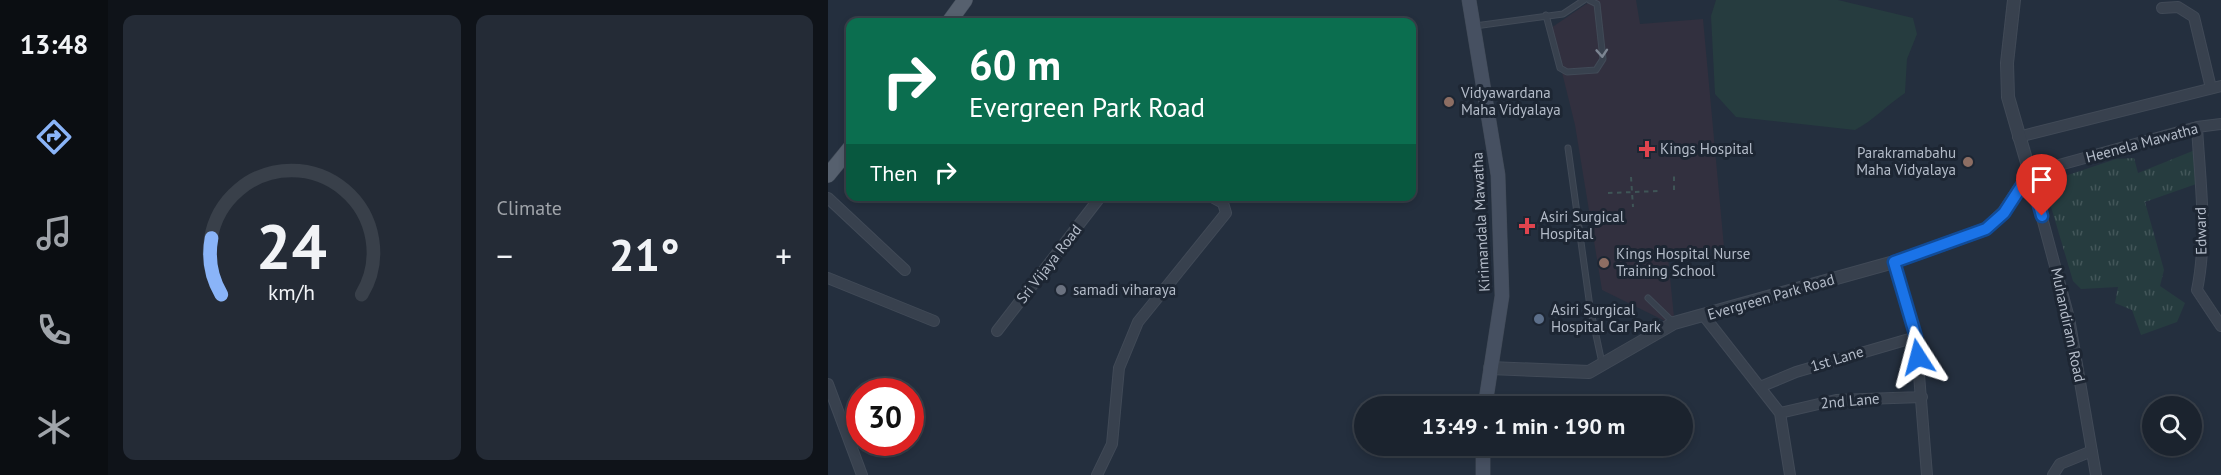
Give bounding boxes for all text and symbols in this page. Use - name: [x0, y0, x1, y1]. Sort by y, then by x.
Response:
- text: 13:48: [20, 27, 88, 61]
- text: 60 m: [969, 37, 1061, 92]
- icon: right: [870, 42, 948, 120]
- one-way arrow: [1595, 48, 1608, 57]
- place label: Vidyawardana Maha Vidyalaya: [1460, 83, 1561, 119]
- text: Evergreen Park Road: [969, 90, 1205, 124]
- marker: Vidyawardana Maha Vidyalaya: [1442, 95, 1456, 109]
- icon: directions: [33, 116, 75, 158]
- street label: Heenela Mawatha: [2084, 118, 2200, 167]
- place label: Kings Hospital: [1660, 139, 1754, 158]
- marker: Kings Hospital: [1638, 140, 1656, 158]
- place label: Parakramabahu Maha Vidyalaya: [1856, 143, 1956, 179]
- street label: Kirimandala Mawatha: [1467, 152, 1494, 292]
- pin: [2016, 154, 2067, 216]
- marker: Parakramabahu Maha Vidyalaya: [1961, 155, 1975, 169]
- icon: right: [929, 156, 962, 189]
- text: Then: [870, 159, 917, 187]
- icon: arrive: [2025, 163, 2058, 196]
- text: Climate: [497, 195, 562, 221]
- text: 24: [256, 205, 327, 286]
- place label: Asiri Surgical Hospital: [1540, 207, 1625, 243]
- street label: Edward: [2191, 207, 2210, 255]
- icon: music: [33, 212, 75, 254]
- marker: Asiri Surgical Hospital: [1518, 217, 1536, 235]
- street label: Sri Vijaya Road: [1012, 220, 1085, 307]
- text: 21°: [609, 225, 680, 283]
- text: −: [497, 234, 513, 277]
- text: +: [775, 234, 792, 277]
- place label: Kings Hospital Nurse Training School: [1616, 244, 1750, 280]
- marker: Kings Hospital Nurse Training School: [1597, 256, 1611, 270]
- street label: Muhandiram Road: [2047, 266, 2090, 384]
- street label: Evergreen Park Road: [1705, 269, 1837, 324]
- text: km/h: [268, 278, 315, 306]
- place label: samadi viharaya: [1073, 280, 1176, 299]
- marker: samadi viharaya: [1054, 283, 1068, 297]
- place label: Asiri Surgical Hospital Car Park: [1551, 300, 1662, 336]
- icon: phone: [33, 309, 75, 351]
- marker: Asiri Surgical Hospital Car Park: [1532, 312, 1546, 326]
- position arrow: [1886, 325, 1950, 389]
- street label: 1st Lane: [1808, 341, 1866, 376]
- speed limit sign: 30: [846, 378, 924, 456]
- street label: 2nd Lane: [1820, 388, 1880, 413]
- map controls: [2142, 396, 2202, 456]
- button: search: [2142, 396, 2202, 456]
- icon: climate: [33, 406, 75, 448]
- text: 13:49 · 1 min · 190 m: [1422, 412, 1625, 440]

